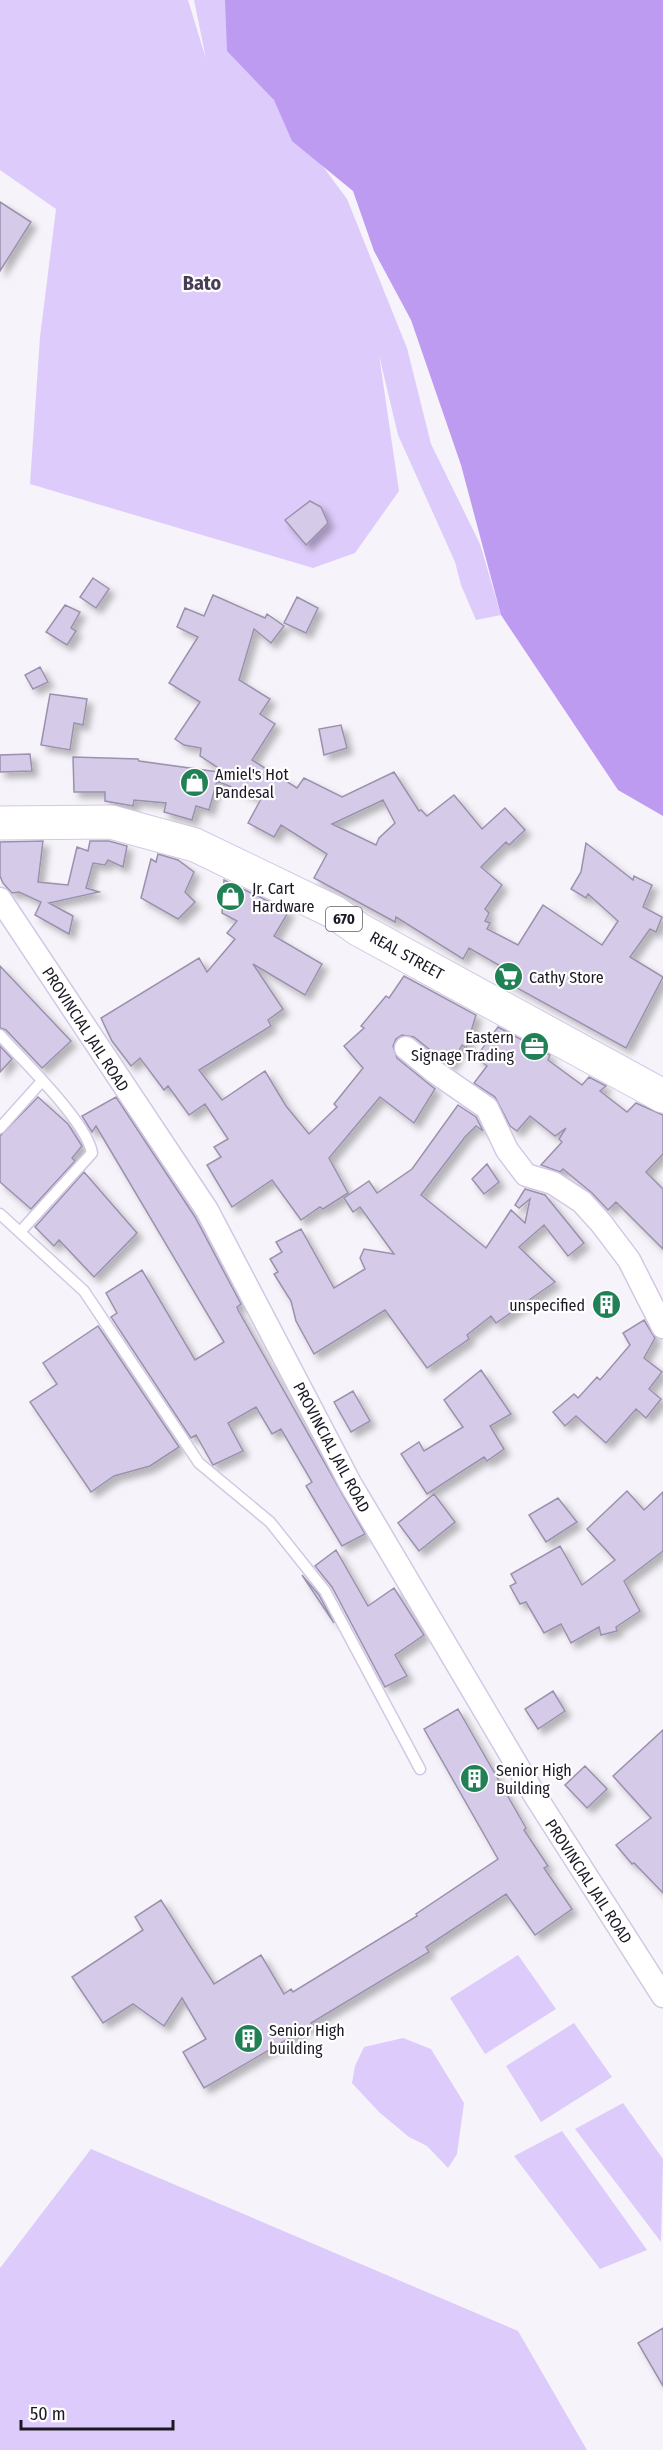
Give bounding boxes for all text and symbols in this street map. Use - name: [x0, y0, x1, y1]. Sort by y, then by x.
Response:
- district label: Bato: [183, 271, 222, 295]
- place label: Amiel's Hot Pandesal: [215, 765, 289, 802]
- shop icon: Amiel's Hot Pandesal: [178, 767, 210, 799]
- place label: Jr. Cart Hardware: [252, 879, 314, 916]
- shop icon: Jr. Cart Hardware: [215, 881, 247, 913]
- road number: 670: [326, 907, 362, 931]
- street label: REAL STREET: [366, 927, 448, 984]
- supermarket icon: Cathy Store: [492, 961, 524, 993]
- street label: PROVINCIAL JAIL ROAD: [38, 963, 133, 1095]
- place label: Cathy Store: [529, 968, 604, 987]
- place label: Eastern Signage Trading: [411, 1028, 514, 1065]
- office icon: Eastern Signage Trading: [519, 1030, 551, 1062]
- building icon: unspecified: [590, 1289, 622, 1321]
- place label: unspecified: [509, 1296, 585, 1315]
- street label: PROVINCIAL JAIL ROAD: [289, 1379, 374, 1516]
- place label: Senior High Building: [496, 1761, 572, 1798]
- building icon: Senior High Building: [459, 1763, 491, 1795]
- street label: PROVINCIAL JAIL ROAD: [541, 1815, 636, 1947]
- place label: Senior High building: [269, 2021, 345, 2058]
- building icon: Senior High building: [232, 2023, 264, 2055]
- scale bar: [21, 2393, 172, 2431]
- text: 50 m: [30, 2403, 66, 2425]

